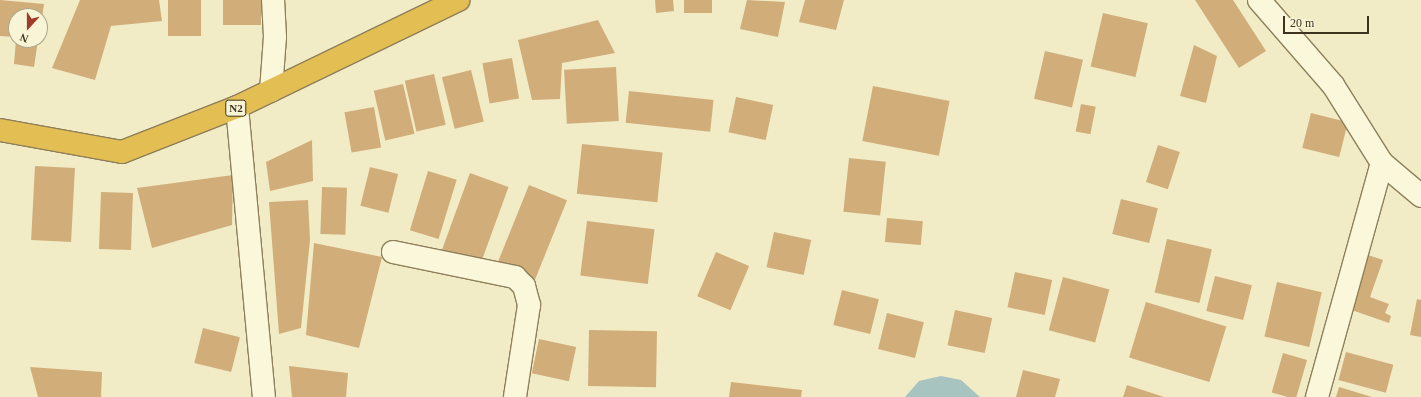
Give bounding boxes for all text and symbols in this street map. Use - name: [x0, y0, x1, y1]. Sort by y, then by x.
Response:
- north arrow: [8, 8, 48, 48]
- scale bar: [1285, 8, 1371, 34]
- text: 20 m: [1290, 16, 1314, 30]
- text: N: [18, 31, 30, 45]
- road number: N2: [224, 99, 248, 117]

